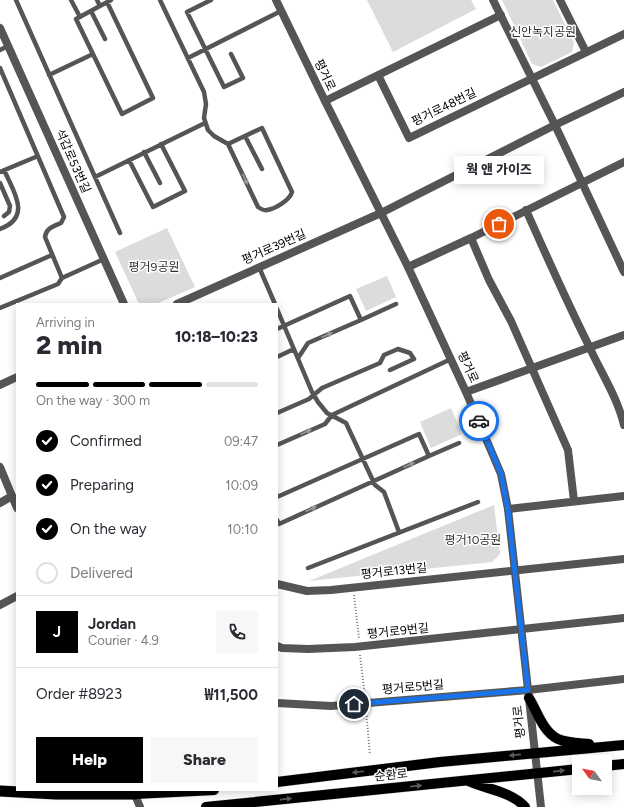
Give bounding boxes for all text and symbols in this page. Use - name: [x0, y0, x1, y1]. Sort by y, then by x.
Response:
- park label: 신안녹지공원: [510, 25, 576, 39]
- street label: 평거로: [311, 57, 339, 93]
- street label: 평거로48번길: [409, 85, 479, 129]
- street label: 석갑로53번길: [53, 127, 93, 195]
- callout: 웍 앤 가이즈: [454, 156, 544, 184]
- text: 웍 앤 가이즈: [466, 162, 532, 177]
- one-way arrow: [242, 174, 248, 185]
- pin: [482, 207, 516, 241]
- icon: bag: [488, 213, 510, 235]
- street label: 평거로39번길: [240, 227, 308, 267]
- park label: 평거9공원: [129, 260, 179, 274]
- text: Arriving in: [36, 315, 95, 330]
- text: 10:18–10:23: [175, 328, 258, 346]
- text: 2 min: [36, 329, 102, 361]
- one-way arrow: [322, 332, 333, 338]
- street label: 평거로: [455, 349, 481, 385]
- text: On the way · 300 m: [36, 393, 150, 408]
- courier: [459, 401, 499, 441]
- icon: car: [468, 410, 490, 432]
- one-way arrow: [301, 429, 312, 435]
- icon: check: [36, 430, 58, 452]
- text: Confirmed: [70, 432, 142, 450]
- text: 09:47: [224, 434, 258, 449]
- one-way arrow: [403, 462, 414, 468]
- icon: check: [36, 474, 58, 496]
- text: Preparing: [70, 476, 134, 494]
- text: 10:09: [225, 478, 258, 493]
- one-way arrow: [305, 506, 316, 512]
- icon: check: [36, 518, 58, 540]
- text: On the way: [70, 520, 147, 538]
- text: 10:10: [227, 522, 258, 537]
- park label: 평거10공원: [445, 533, 501, 547]
- street label: 평거로13번길: [360, 561, 428, 581]
- text: Delivered: [70, 564, 133, 582]
- button: phone: [216, 611, 258, 653]
- text: Jordan: [88, 615, 136, 633]
- street label: 평거로9번길: [366, 621, 430, 641]
- text: J: [53, 623, 61, 641]
- text: Courier · 4.9: [88, 633, 159, 648]
- street label: 평거로5번길: [381, 677, 445, 697]
- text: Order #8923: [36, 685, 122, 703]
- text: ₩11,500: [204, 686, 258, 704]
- pin: [337, 687, 371, 721]
- icon: home: [343, 693, 365, 715]
- street label: 평거로: [510, 705, 528, 739]
- button: Help: [36, 737, 143, 783]
- button: Share: [151, 737, 258, 783]
- one-way arrow: [509, 752, 521, 758]
- north arrow: [572, 755, 612, 795]
- map controls: [572, 755, 612, 795]
- street label: 순환로: [374, 766, 408, 784]
- one-way arrow: [553, 768, 565, 774]
- one-way arrow: [352, 769, 364, 775]
- one-way arrow: [410, 783, 422, 789]
- one-way arrow: [280, 796, 292, 802]

